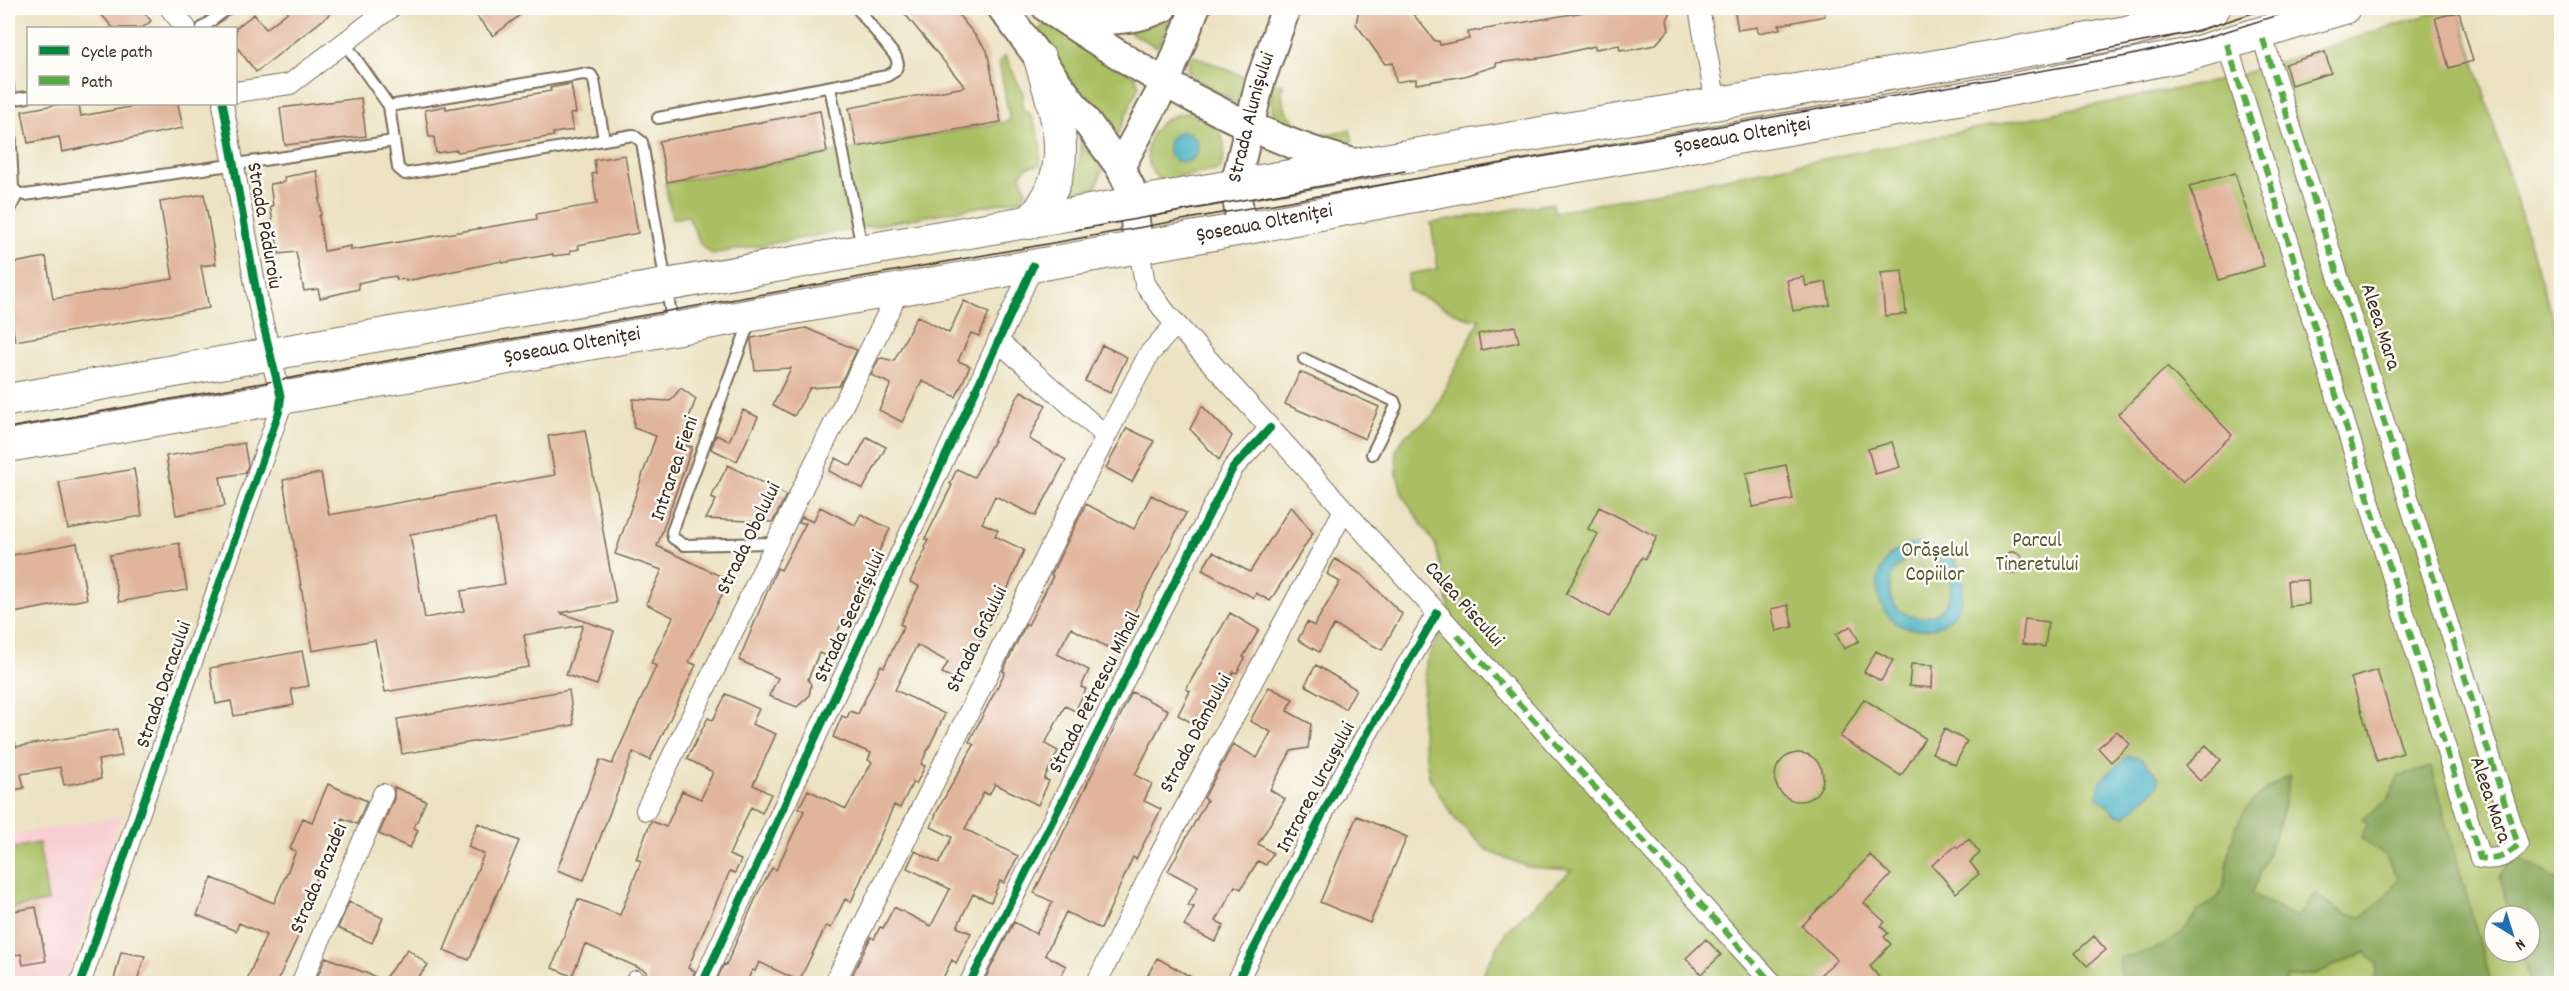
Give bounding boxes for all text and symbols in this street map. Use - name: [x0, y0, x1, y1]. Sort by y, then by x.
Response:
- legend: [27, 27, 237, 105]
- text: Cycle path: [81, 41, 152, 66]
- street label: Strada Alunișului: [1221, 48, 1284, 186]
- text: Path: [81, 71, 113, 96]
- street label: Șoseaua Olteniței: [1672, 110, 1813, 164]
- street label: Strada Păduroiu: [237, 160, 289, 292]
- street label: Șoseaua Olteniței: [1194, 197, 1335, 252]
- street label: Aleea Mara: [2351, 280, 2407, 375]
- street label: Șoseaua Olteniței: [502, 320, 643, 373]
- street label: Intrarea Fieni: [644, 412, 708, 526]
- street label: Strada Obolului: [710, 478, 790, 600]
- park label: Parcul Tineretului: [1996, 527, 2079, 581]
- park label: Orășelul Copiilor: [1901, 537, 1969, 591]
- street label: Strada Secerișului: [807, 546, 895, 688]
- street label: Calea Piscului: [1416, 555, 1510, 655]
- street label: Strada Grâului: [939, 582, 1017, 698]
- street label: Strada Petrescu Mihail: [1042, 607, 1150, 779]
- street label: Strada Daracului: [129, 617, 201, 753]
- street label: Strada Dâmbului: [1153, 669, 1241, 799]
- street label: Intrarea Urcușului: [1270, 717, 1364, 859]
- street label: Aleea Mara: [2460, 753, 2518, 848]
- street label: Strada Brazdei: [283, 819, 357, 939]
- north arrow: [2482, 904, 2542, 964]
- text: N: [2509, 932, 2530, 955]

